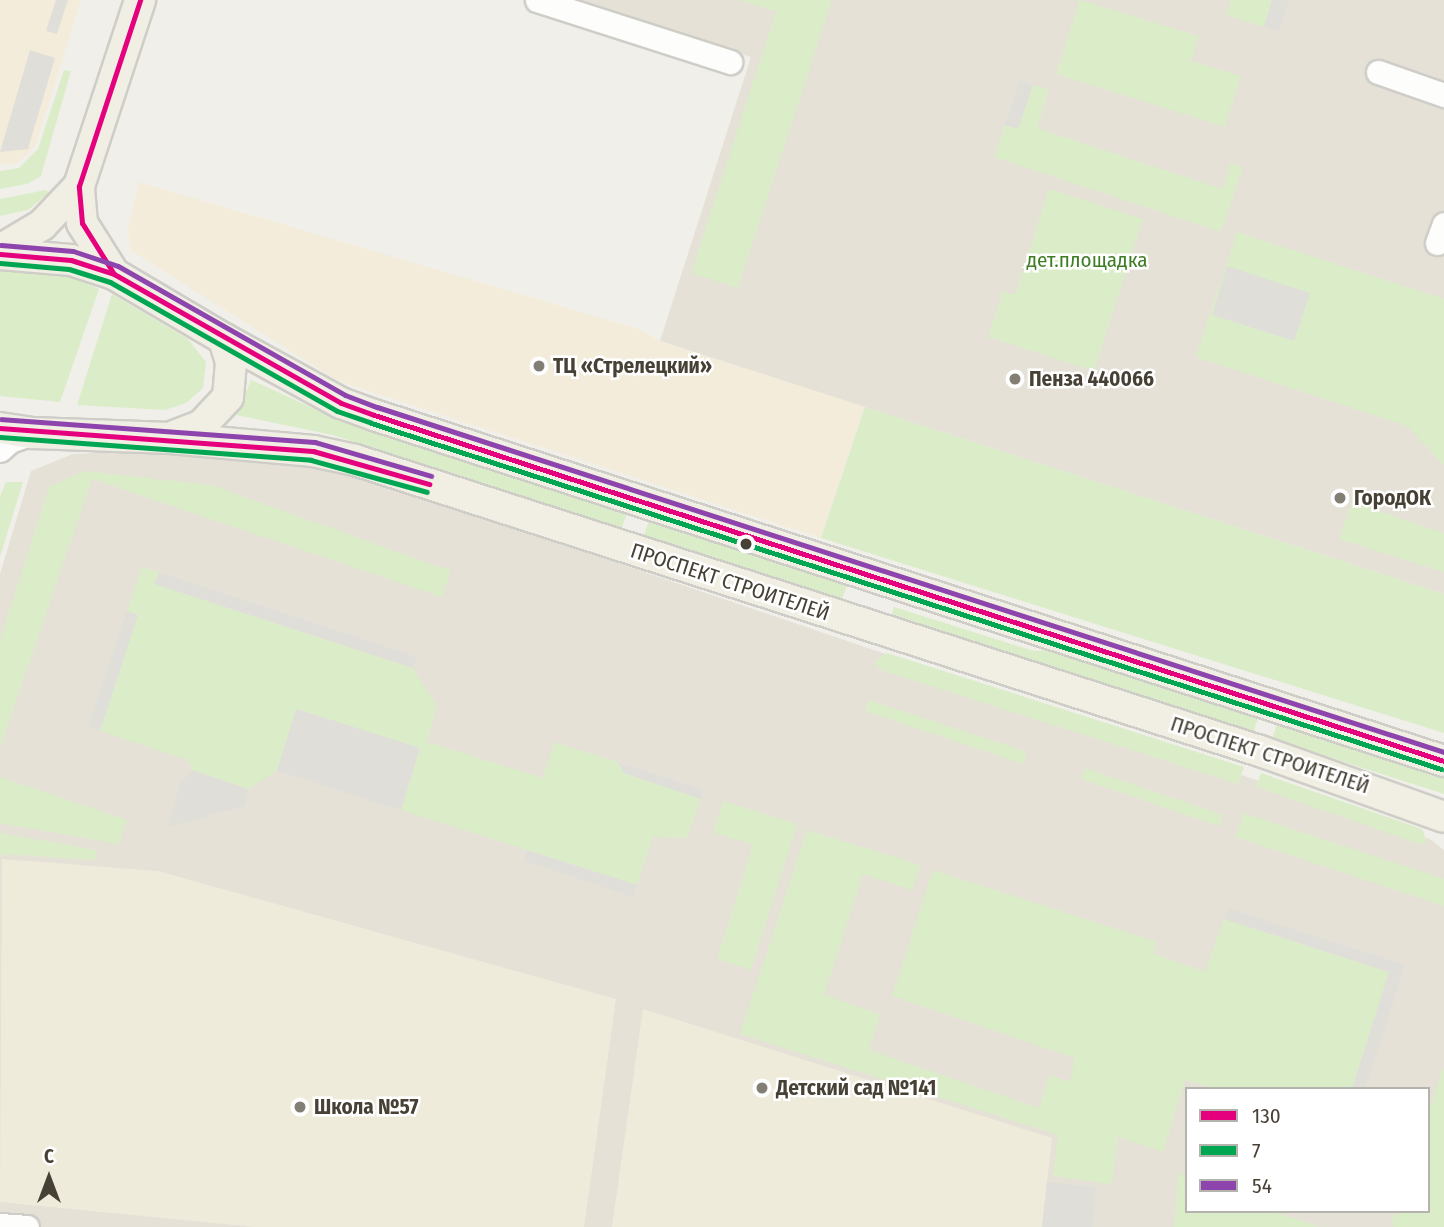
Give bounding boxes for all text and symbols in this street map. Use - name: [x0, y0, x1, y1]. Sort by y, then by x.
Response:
- park label: дет.площадка: [1027, 247, 1147, 273]
- place label: ТЦ «Стрелецкий»: [553, 353, 712, 379]
- marker: ТЦ «Стрелецкий»: [531, 358, 547, 374]
- place label: Пенза 440066: [1029, 366, 1154, 392]
- marker: Пенза 440066: [1007, 371, 1023, 387]
- place label: ГородОК: [1354, 485, 1431, 511]
- marker: ГородОК: [1332, 490, 1348, 506]
- unlabelled marker: [739, 537, 753, 551]
- street label: ПРОСПЕКТ СТРОИТЕЛЕЙ: [627, 538, 833, 626]
- street label: ПРОСПЕКТ СТРОИТЕЛЕЙ: [1167, 711, 1373, 799]
- place label: Детский сад №141: [776, 1075, 936, 1101]
- marker: Детский сад №141: [754, 1080, 770, 1096]
- legend: [1185, 1087, 1430, 1213]
- place label: Школа №57: [314, 1094, 418, 1120]
- marker: Школа №57: [292, 1099, 308, 1115]
- text: 130: [1252, 1103, 1281, 1129]
- text: 7: [1252, 1138, 1261, 1164]
- north arrow: [14, 1143, 84, 1213]
- text: С: [44, 1145, 54, 1168]
- text: 54: [1252, 1173, 1272, 1199]

